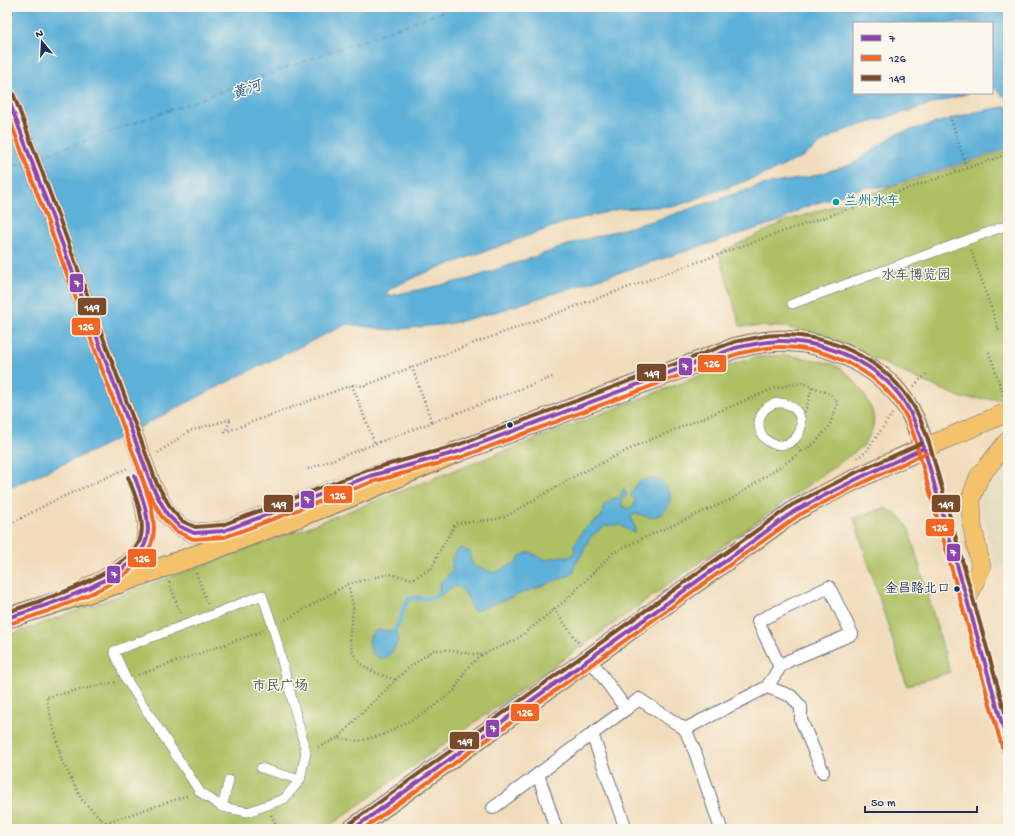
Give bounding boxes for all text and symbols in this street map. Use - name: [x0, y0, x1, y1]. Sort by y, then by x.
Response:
- north arrow: [22, 22, 62, 62]
- legend: [853, 22, 993, 94]
- text: N: [34, 28, 45, 41]
- text: 7: [888, 33, 896, 47]
- text: 126: [888, 53, 907, 67]
- text: 149: [888, 73, 906, 87]
- water label: 黄河: [230, 76, 267, 104]
- place label: 兰州水车: [844, 193, 900, 211]
- marker: 兰州水车: [831, 197, 841, 207]
- park label: 水车博览园: [881, 267, 951, 285]
- line badge: 7: [69, 273, 84, 293]
- text: 7: [73, 279, 81, 291]
- line badge: 149: [77, 297, 107, 316]
- text: 149: [83, 303, 100, 315]
- line badge: 126: [71, 317, 101, 336]
- text: 126: [77, 322, 94, 334]
- line badge: 126: [697, 354, 727, 373]
- line badge: 7: [678, 357, 693, 376]
- text: 126: [703, 359, 720, 371]
- text: 7: [681, 362, 689, 374]
- line badge: 149: [636, 363, 667, 382]
- text: 149: [643, 369, 660, 381]
- unlabelled marker: [505, 420, 515, 430]
- line badge: 126: [323, 485, 353, 504]
- line badge: 7: [300, 490, 315, 509]
- text: 126: [329, 491, 346, 503]
- line badge: 149: [263, 494, 294, 513]
- line badge: 149: [931, 494, 961, 513]
- text: 7: [303, 495, 311, 507]
- text: 149: [270, 500, 287, 512]
- text: 149: [937, 500, 954, 512]
- line badge: 126: [925, 518, 955, 537]
- text: 126: [931, 523, 948, 535]
- line badge: 7: [946, 543, 961, 562]
- line badge: 126: [127, 548, 157, 568]
- text: 7: [949, 548, 957, 560]
- text: 126: [133, 554, 150, 566]
- line badge: 7: [106, 565, 121, 584]
- text: 7: [110, 570, 118, 582]
- place label: 金昌路北口: [885, 581, 950, 597]
- marker: 金昌路北口: [952, 584, 962, 594]
- park label: 市民广场: [252, 678, 308, 696]
- line badge: 126: [510, 703, 540, 722]
- text: 126: [516, 708, 533, 720]
- line badge: 7: [485, 719, 500, 738]
- text: 7: [489, 724, 497, 736]
- line badge: 149: [449, 731, 480, 750]
- text: 149: [456, 737, 473, 749]
- scale bar: [865, 788, 977, 814]
- text: 50 m: [871, 797, 896, 811]

